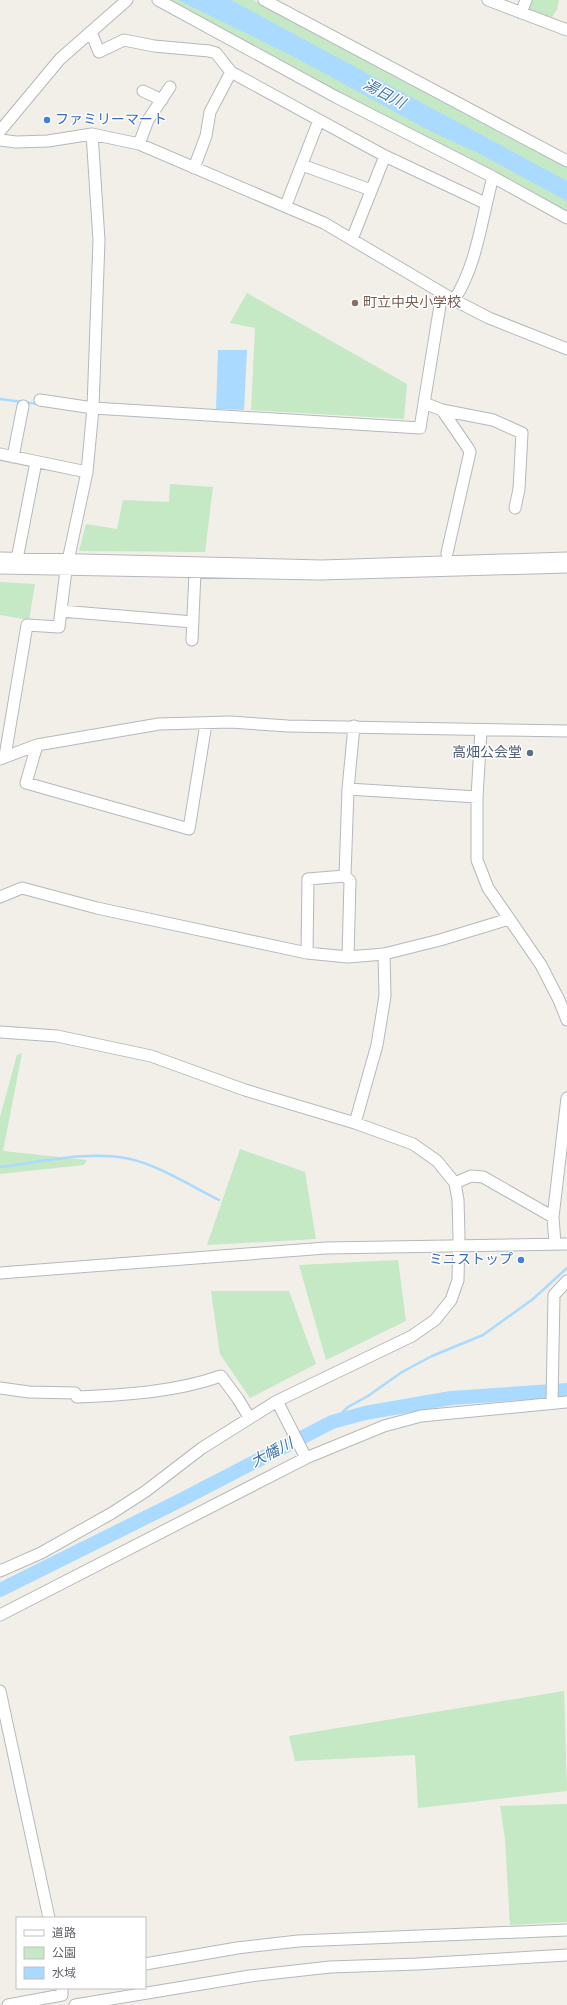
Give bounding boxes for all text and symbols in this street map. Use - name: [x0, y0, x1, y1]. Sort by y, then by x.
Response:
- water label: 湯日川: [361, 76, 410, 112]
- place label: ファミリーマート: [55, 113, 167, 127]
- marker: ファミリーマート: [42, 115, 52, 125]
- place label: 町立中央小学校: [363, 295, 461, 310]
- marker: 町立中央小学校: [350, 298, 360, 308]
- place label: 高畑公会堂: [452, 745, 522, 760]
- marker: 高畑公会堂: [525, 748, 535, 758]
- place label: ミニストップ: [429, 1252, 513, 1267]
- marker: ミニストップ: [516, 1255, 526, 1265]
- water label: 大幡川: [248, 1434, 297, 1470]
- legend: [16, 1917, 146, 1989]
- text: 道路: [52, 1926, 76, 1939]
- text: 公園: [52, 1947, 76, 1959]
- text: 水域: [52, 1967, 76, 1979]

